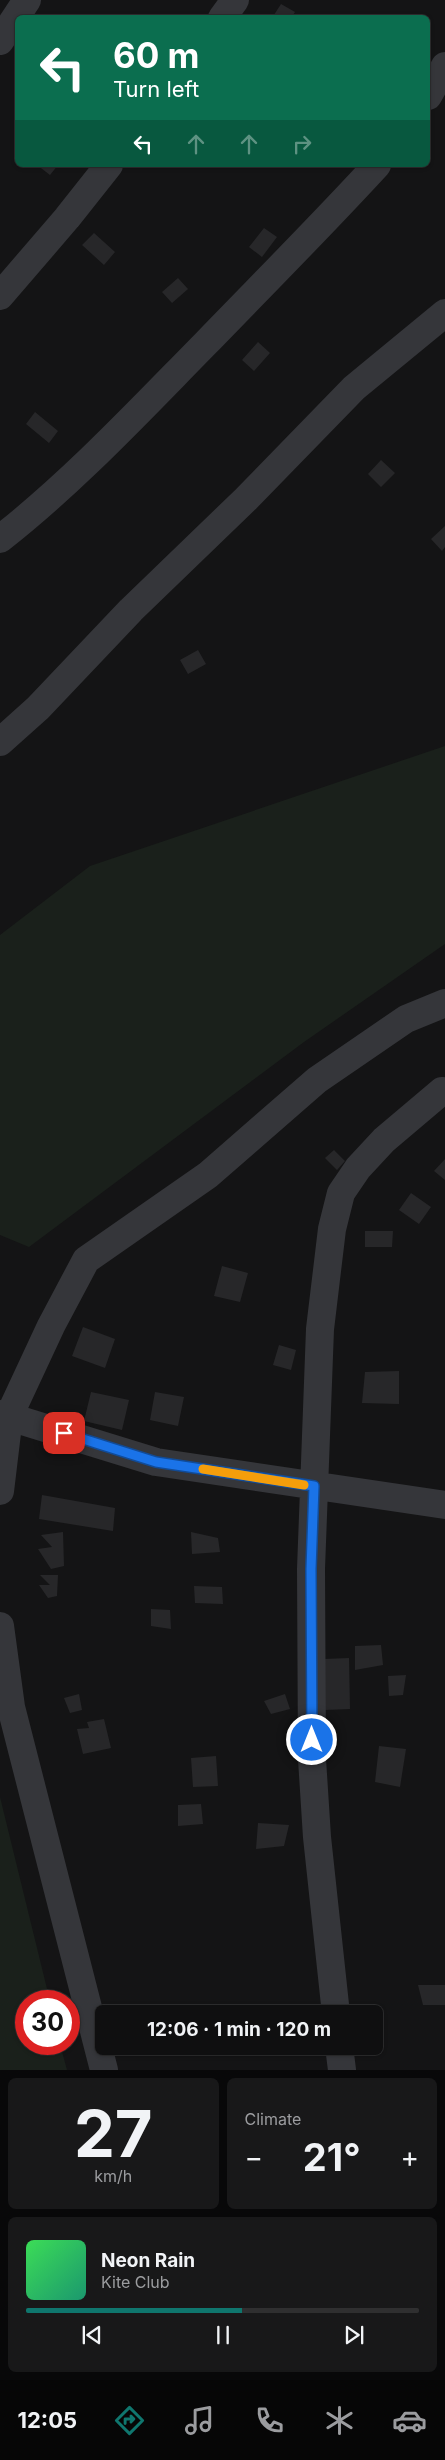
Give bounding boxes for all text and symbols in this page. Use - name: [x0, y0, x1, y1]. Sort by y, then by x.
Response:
- text: 60 m: [113, 34, 200, 76]
- icon: left: [30, 35, 95, 100]
- text: Turn left: [113, 76, 199, 102]
- icon: left: [129, 130, 157, 158]
- icon: ahead: [182, 130, 210, 158]
- icon: ahead: [235, 130, 263, 158]
- icon: right: [288, 130, 316, 158]
- pin: [43, 1412, 85, 1454]
- icon: arrive: [50, 1419, 78, 1447]
- position arrow: [285, 1713, 337, 1765]
- speed limit sign: 30: [15, 1990, 80, 2055]
- text: 12:06 · 1 min · 120 m: [147, 2018, 331, 2041]
- text: 27: [74, 2094, 153, 2173]
- text: Climate: [245, 2109, 301, 2129]
- text: 21°: [303, 2134, 361, 2180]
- text: −: [245, 2140, 263, 2174]
- text: +: [400, 2140, 419, 2174]
- text: km/h: [94, 2166, 132, 2186]
- text: Neon Rain: [101, 2249, 195, 2272]
- text: Kite Club: [101, 2272, 170, 2292]
- icon: previous: [78, 2321, 106, 2349]
- icon: pause: [209, 2321, 237, 2349]
- icon: next: [340, 2321, 368, 2349]
- icon: directions: [112, 2403, 147, 2438]
- icon: music: [182, 2403, 217, 2438]
- icon: phone: [252, 2403, 287, 2438]
- icon: climate: [322, 2403, 357, 2438]
- icon: car: [392, 2403, 427, 2438]
- text: 12:05: [18, 2407, 77, 2433]

